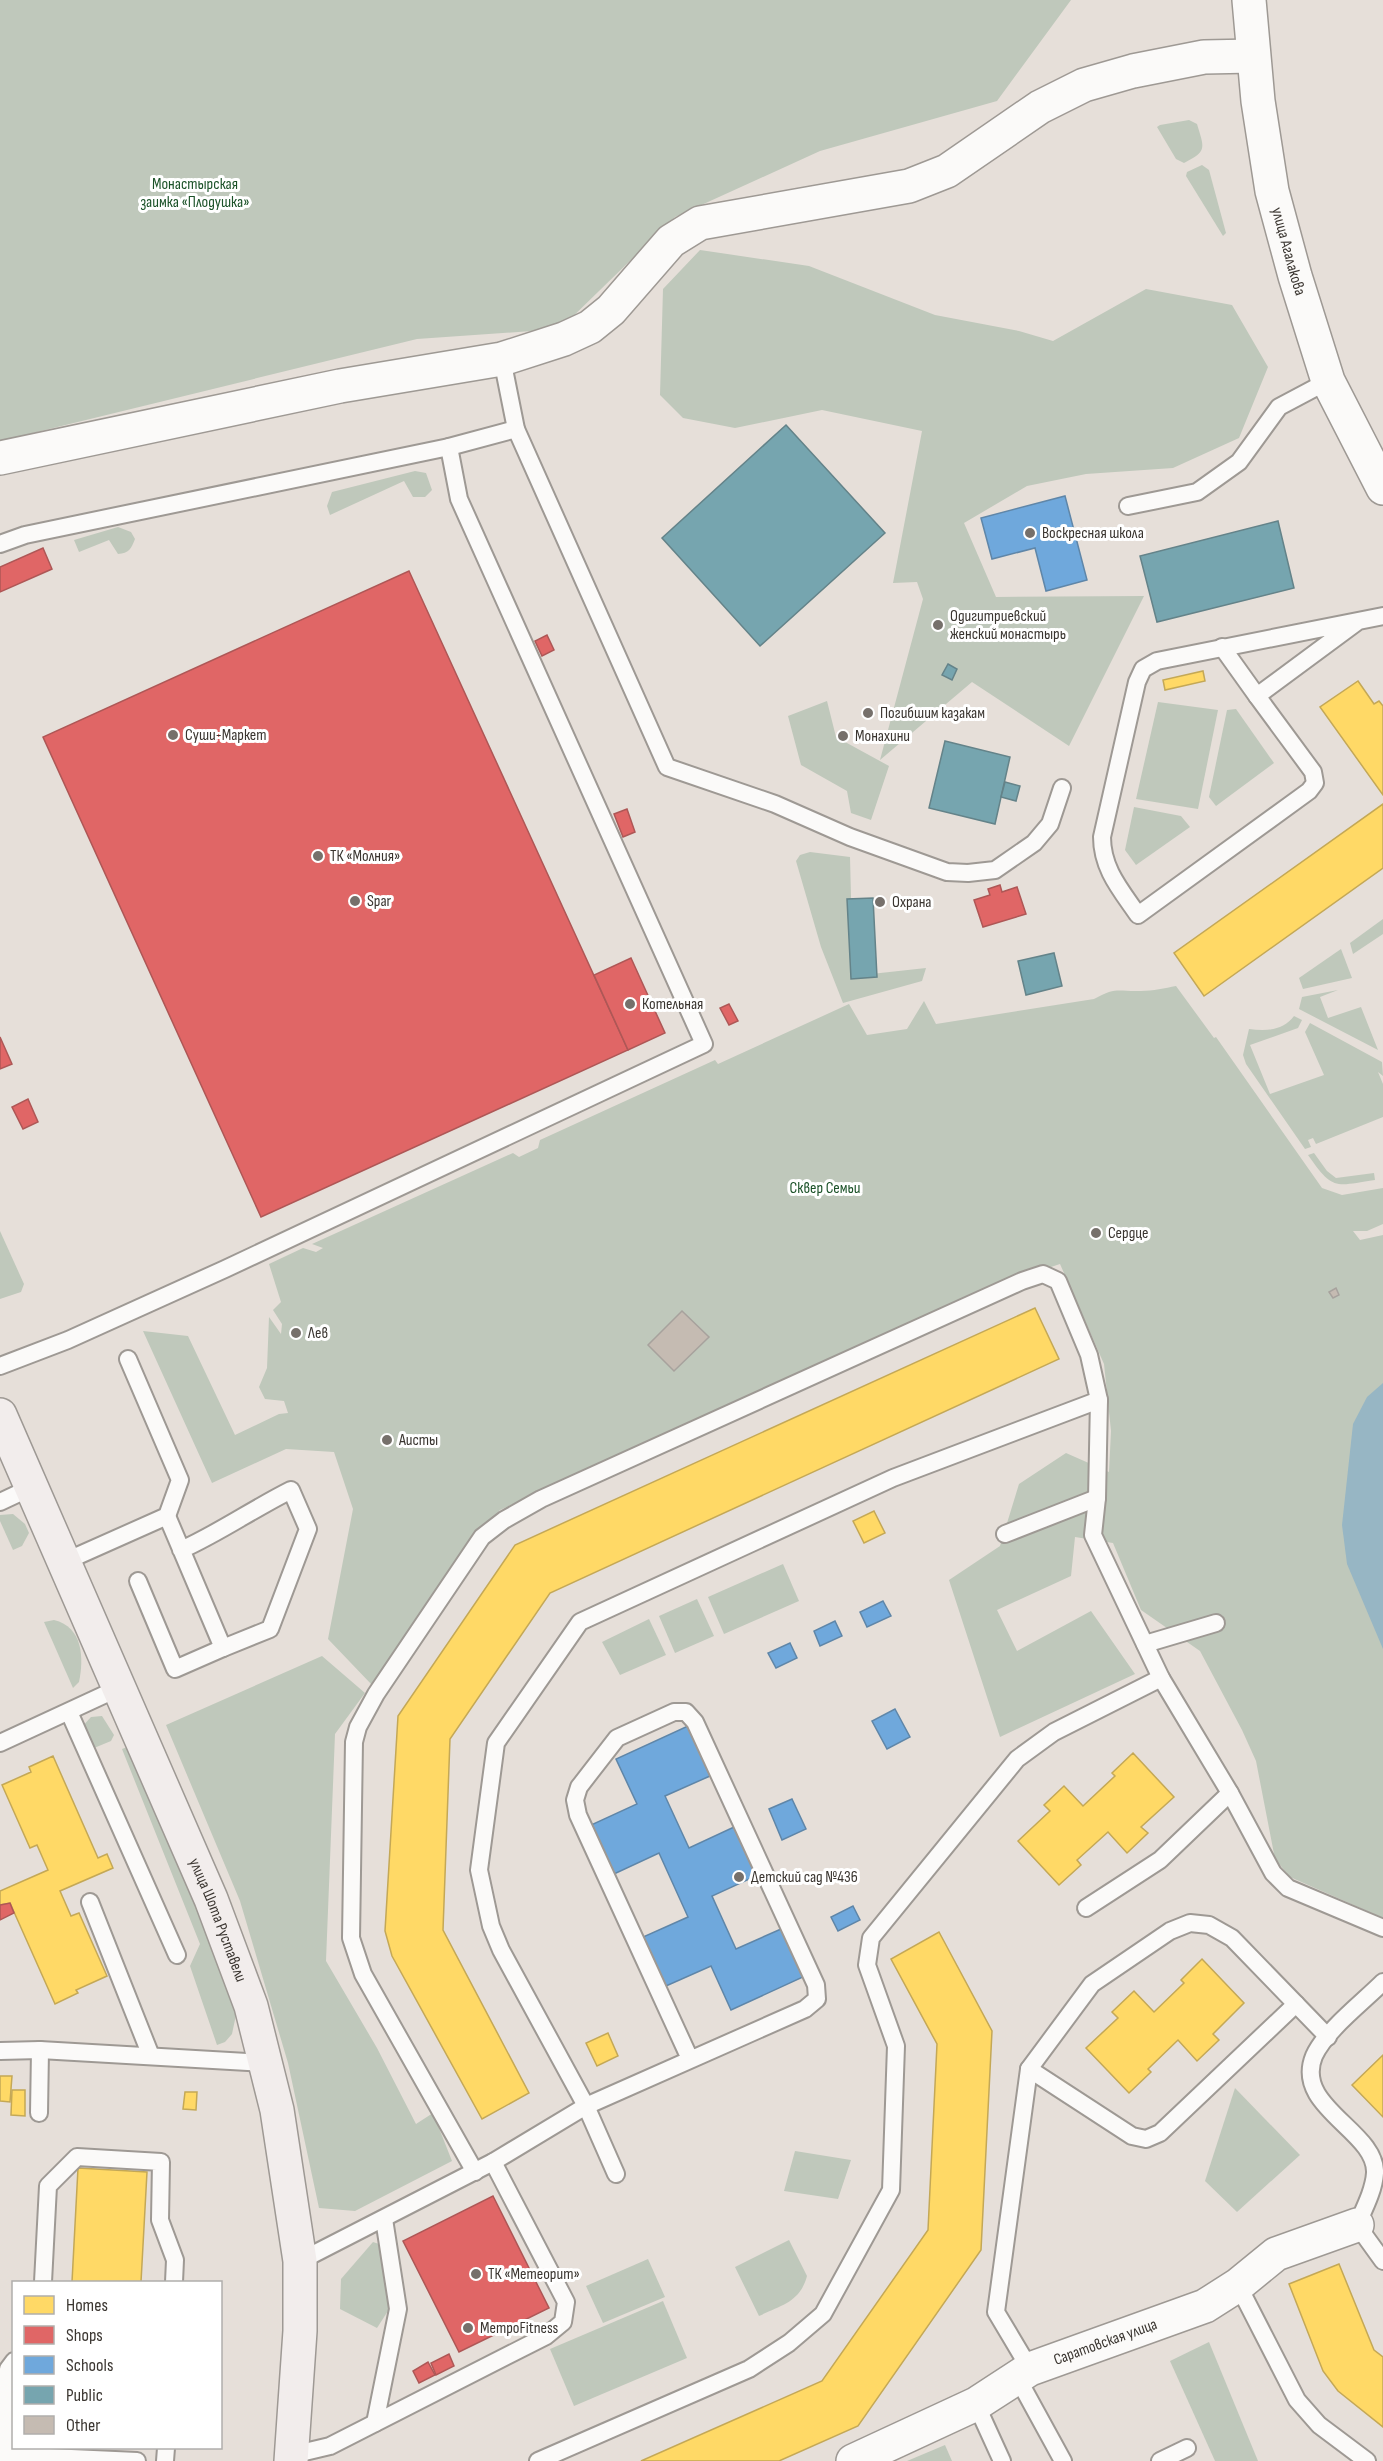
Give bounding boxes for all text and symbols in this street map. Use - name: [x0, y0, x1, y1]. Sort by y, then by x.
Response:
- park label: Монастырская заимка «Плодушка»: [140, 175, 250, 212]
- street label: улица Агалакова: [1267, 205, 1310, 298]
- place label: Воскресная школа: [1042, 524, 1144, 543]
- marker: Воскресная школа: [1023, 526, 1037, 540]
- place label: Одигитриевский женский монастырь: [950, 607, 1066, 644]
- marker: Одигитриевский женский монастырь: [931, 618, 945, 632]
- place label: Погибшим казакам: [880, 704, 985, 723]
- marker: Погибшим казакам: [861, 706, 875, 720]
- place label: Суши-Маркет: [185, 726, 267, 745]
- place label: Монахини: [855, 727, 910, 746]
- marker: Суши-Маркет: [166, 728, 180, 742]
- marker: Монахини: [836, 729, 850, 743]
- place label: ТК «Молния»: [330, 847, 400, 866]
- marker: ТК «Молния»: [311, 849, 325, 863]
- place label: Spar: [367, 892, 392, 911]
- place label: Охрана: [892, 893, 932, 912]
- marker: Spar: [348, 894, 362, 908]
- marker: Охрана: [873, 895, 887, 909]
- place label: Котельная: [642, 995, 703, 1014]
- marker: Котельная: [623, 997, 637, 1011]
- park label: Сквер Семьи: [790, 1179, 860, 1198]
- place label: Сердце: [1108, 1224, 1148, 1243]
- marker: Сердце: [1089, 1226, 1103, 1240]
- place label: Лев: [307, 1324, 328, 1343]
- marker: Лев: [289, 1326, 303, 1340]
- place label: Аисты: [398, 1431, 438, 1450]
- marker: Аисты: [380, 1433, 394, 1447]
- street label: улица Шота Руставели: [185, 1855, 251, 1984]
- place label: Детский сад №436: [751, 1868, 858, 1887]
- marker: Детский сад №436: [732, 1870, 746, 1884]
- place label: ТК «Метеорит»: [488, 2265, 580, 2284]
- marker: ТК «Метеорит»: [469, 2267, 483, 2281]
- legend: [12, 2281, 222, 2449]
- text: Homes: [66, 2295, 108, 2316]
- street label: Саратовская улица: [1051, 2315, 1160, 2369]
- place label: МетроFitness: [480, 2319, 558, 2338]
- marker: МетроFitness: [461, 2321, 475, 2335]
- text: Shops: [66, 2325, 103, 2346]
- text: Schools: [66, 2355, 113, 2376]
- text: Public: [66, 2385, 103, 2406]
- text: Other: [66, 2415, 100, 2436]

